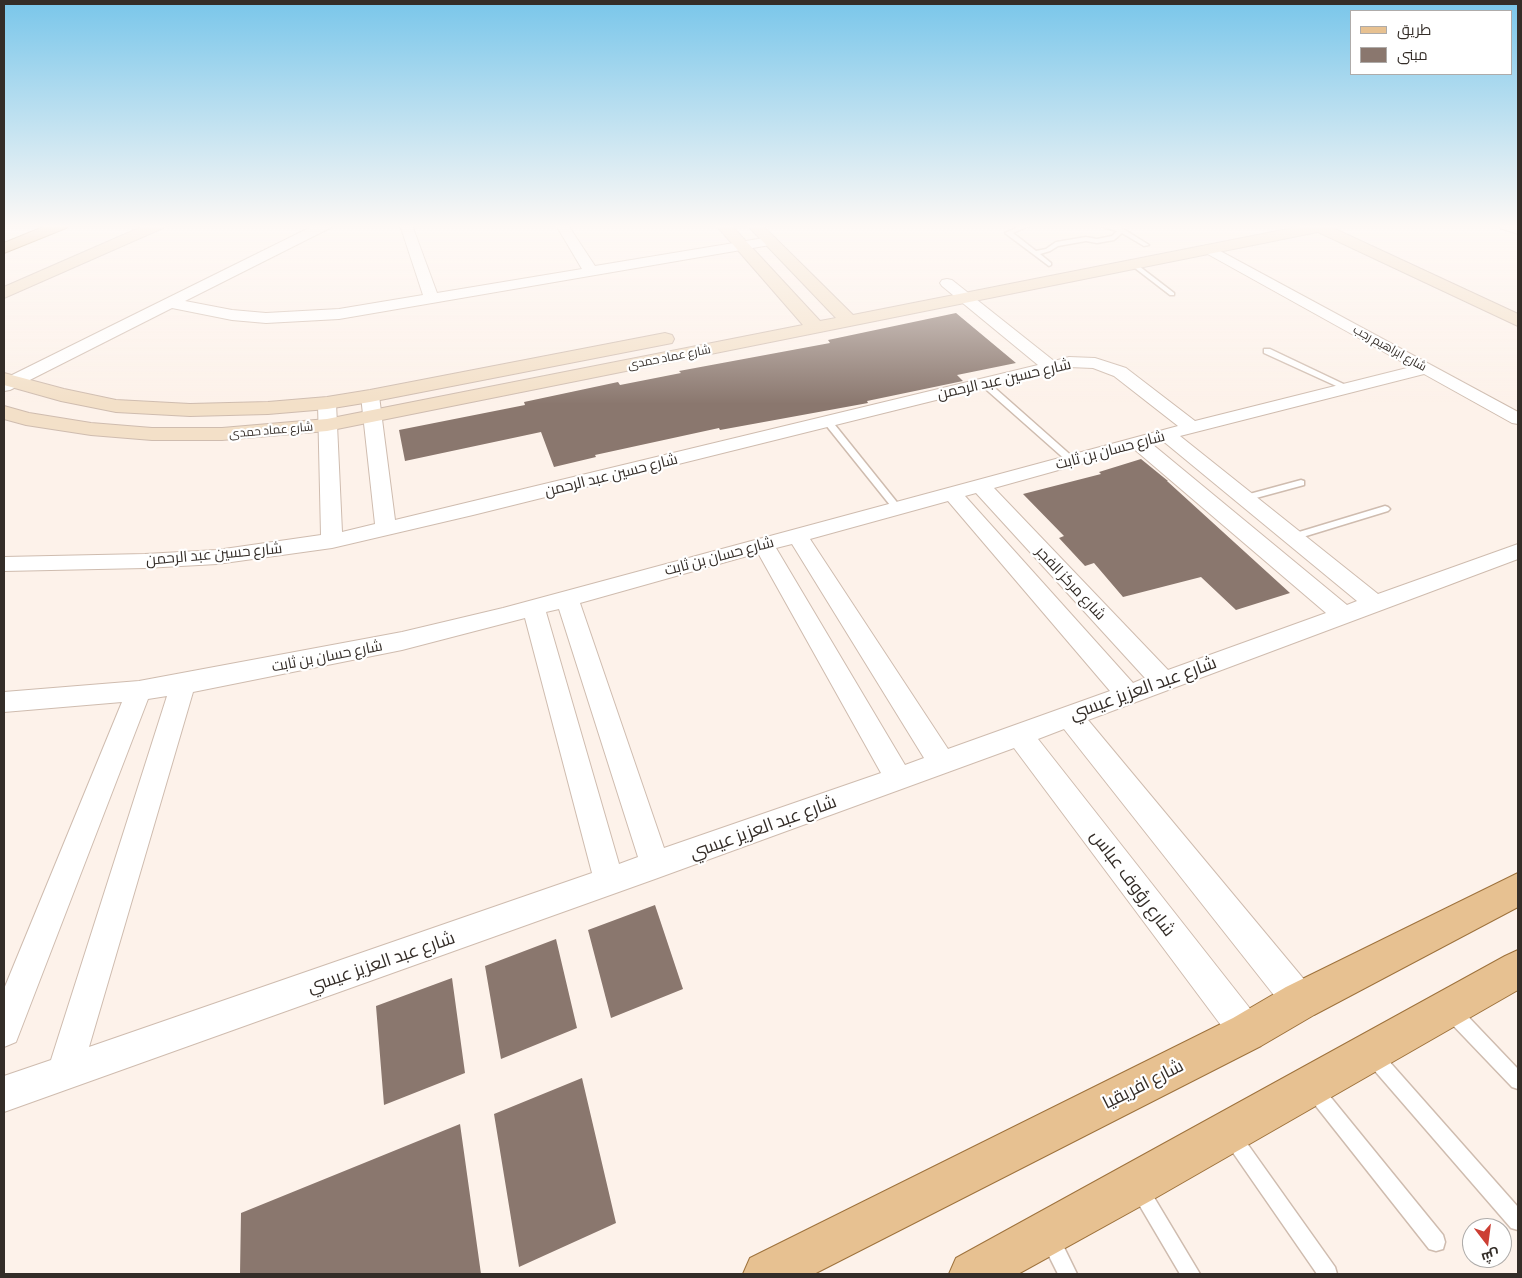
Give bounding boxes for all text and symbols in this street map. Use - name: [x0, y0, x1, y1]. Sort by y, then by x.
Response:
- legend: [1350, 10, 1512, 75]
- text: طريق: [1397, 20, 1431, 38]
- text: مبنى: [1397, 45, 1428, 63]
- street label: شارع ابراهيم رجب: [1351, 322, 1429, 374]
- street label: شارع عماد حمدى: [626, 342, 712, 372]
- street label: شارع حسين عبد الرحمن: [935, 355, 1073, 403]
- street label: شارع عماد حمدى: [228, 419, 314, 441]
- street label: شارع حسان بن ثابت: [1053, 427, 1167, 473]
- street label: شارع حسين عبد الرحمن: [543, 450, 679, 500]
- street label: شارع حسان بن ثابت: [662, 533, 776, 579]
- street label: شارع حسين عبد الرحمن: [145, 539, 283, 569]
- street label: شارع مركز الفجر: [1032, 542, 1110, 624]
- street label: شارع حسان بن ثابت: [270, 636, 384, 676]
- street label: شارع عبد العزيز عيسي: [1067, 651, 1219, 725]
- street label: شارع عبد العزيز عيسي: [687, 790, 839, 864]
- street label: شارع رؤوف عباس: [1086, 825, 1180, 941]
- street label: شارع عبد العزيز عيسي: [304, 927, 458, 997]
- street label: شارع افريقيا: [1099, 1054, 1187, 1114]
- north arrow: [1462, 1218, 1512, 1268]
- text: ش: [1480, 1246, 1502, 1268]

